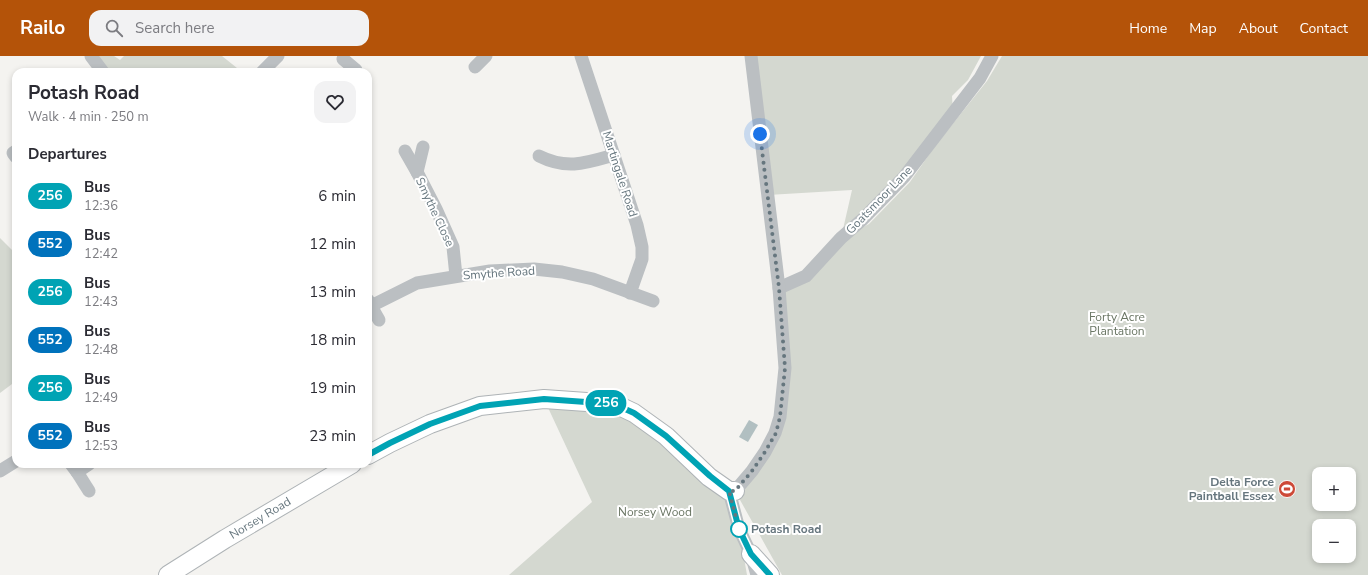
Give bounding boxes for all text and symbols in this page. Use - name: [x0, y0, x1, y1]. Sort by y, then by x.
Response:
- search box: [89, 10, 369, 46]
- text: Railo: [20, 15, 65, 41]
- icon: search: [103, 17, 125, 39]
- text: Search here: [135, 18, 215, 38]
- text: Home: [1129, 19, 1167, 38]
- text: Map: [1189, 19, 1217, 38]
- text: About: [1239, 19, 1278, 38]
- text: Contact: [1300, 19, 1348, 38]
- text: Potash Road: [28, 80, 140, 106]
- button: heart: [314, 81, 356, 123]
- text: Walk · 4 min · 250 m: [28, 108, 149, 126]
- your location: [750, 124, 770, 144]
- street label: Martingale Road: [599, 129, 641, 219]
- text: Departures: [28, 144, 107, 164]
- street label: Goatsmoor Lane: [842, 163, 916, 237]
- street label: Smythe Close: [412, 175, 458, 249]
- text: Bus: [84, 177, 110, 197]
- text: 256: [37, 186, 63, 205]
- text: 6 min: [318, 186, 356, 206]
- text: 12:36: [84, 197, 118, 215]
- text: Bus: [84, 225, 110, 245]
- text: 552: [37, 234, 63, 253]
- text: 12 min: [309, 234, 356, 254]
- text: 12:42: [84, 245, 118, 263]
- street label: Smythe Road: [462, 262, 536, 284]
- text: Bus: [84, 273, 110, 293]
- text: 256: [37, 282, 63, 301]
- text: 13 min: [309, 282, 356, 302]
- text: 12:43: [84, 293, 118, 311]
- park label: Forty Acre Plantation: [1089, 309, 1145, 339]
- text: Bus: [84, 321, 110, 341]
- text: 552: [37, 330, 63, 349]
- text: 18 min: [309, 330, 356, 350]
- text: 12:48: [84, 341, 118, 359]
- text: Bus: [84, 369, 110, 389]
- text: 256: [37, 378, 63, 397]
- text: 19 min: [309, 378, 356, 398]
- text: 12:49: [84, 389, 118, 407]
- line badge: 256: [583, 390, 629, 416]
- text: 256: [593, 393, 619, 412]
- text: Bus: [84, 417, 110, 437]
- text: 552: [37, 426, 63, 445]
- text: 23 min: [309, 426, 356, 446]
- text: 12:53: [84, 437, 118, 455]
- map controls: [1312, 467, 1356, 563]
- button: +: [1312, 467, 1356, 511]
- place label: Delta Force Paintball Essex: [1189, 474, 1274, 504]
- sports icon: Delta Force Paintball Essex: [1277, 479, 1297, 499]
- street label: Norsey Road: [226, 493, 294, 543]
- park label: Norsey Wood: [618, 504, 692, 520]
- button: −: [1312, 519, 1356, 563]
- marker: Potash Road: [730, 520, 748, 538]
- place label: Potash Road: [751, 521, 821, 537]

